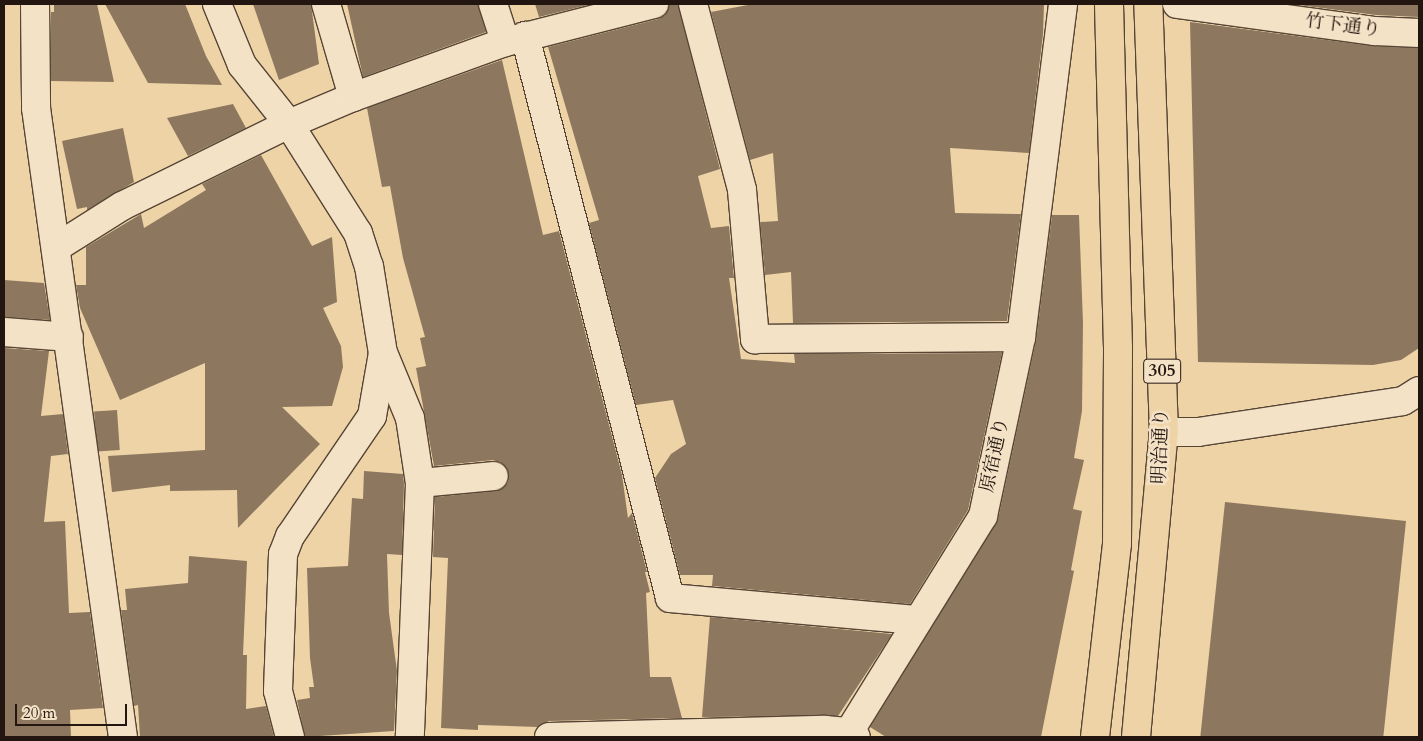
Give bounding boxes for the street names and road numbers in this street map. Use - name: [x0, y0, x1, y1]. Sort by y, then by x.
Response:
- street label: 竹下通り: [1304, 10, 1382, 42]
- road number: 305: [1142, 356, 1182, 386]
- street label: 明治通り: [1148, 408, 1174, 484]
- street label: 原宿通り: [976, 415, 1014, 495]

